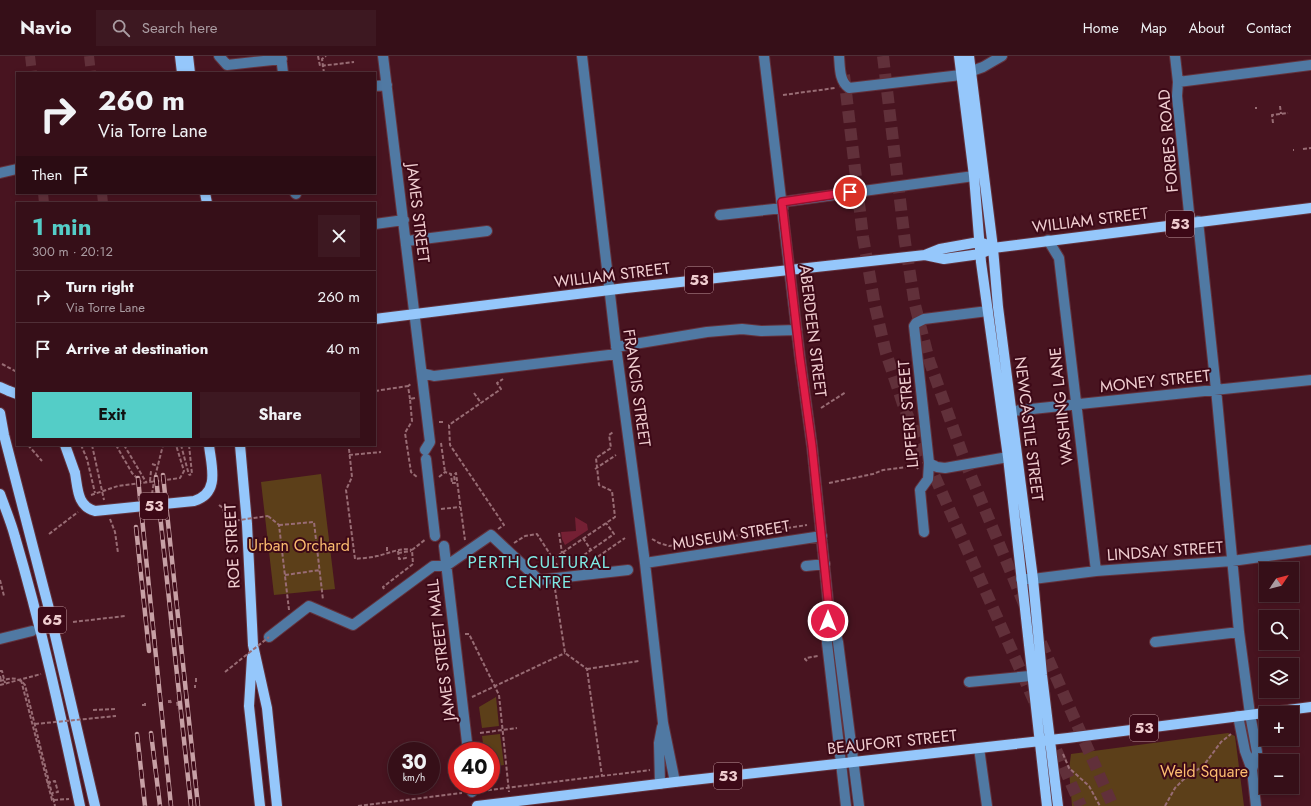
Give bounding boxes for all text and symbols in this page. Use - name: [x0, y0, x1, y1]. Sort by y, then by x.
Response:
- search box: [96, 10, 376, 46]
- text: Navio: [20, 14, 72, 41]
- icon: search: [110, 17, 132, 39]
- text: Search here: [142, 17, 218, 39]
- text: Home: [1083, 18, 1119, 38]
- text: Map: [1141, 18, 1167, 38]
- text: About: [1189, 18, 1224, 38]
- text: Contact: [1246, 18, 1291, 38]
- text: 260 m: [98, 80, 185, 121]
- icon: right: [32, 88, 84, 140]
- street label: FORBES ROAD: [1152, 88, 1184, 194]
- text: Via Torre Lane: [98, 118, 207, 144]
- street label: JAMES STREET: [400, 160, 436, 265]
- text: Then: [32, 164, 62, 186]
- icon: arrive: [70, 164, 92, 186]
- pin: [833, 175, 867, 209]
- icon: arrive: [839, 181, 861, 203]
- street label: WILLIAM STREET: [1031, 201, 1150, 239]
- text: 1 min: [32, 209, 92, 244]
- road number: 53: [1166, 211, 1194, 237]
- button: close: [318, 215, 360, 257]
- text: 300 m · 20:12: [32, 242, 113, 261]
- street label: WILLIAM STREET: [553, 256, 672, 294]
- street label: ABERDEEN STREET: [793, 264, 833, 399]
- road number: 53: [685, 267, 713, 293]
- text: Turn right: [66, 276, 134, 298]
- icon: right: [32, 286, 54, 308]
- text: 260 m: [318, 286, 360, 308]
- text: Via Torre Lane: [66, 298, 145, 317]
- street label: FRANCIS STREET: [617, 328, 657, 449]
- icon: arrive: [32, 338, 54, 360]
- text: Arrive at destination: [66, 338, 208, 360]
- text: 40 m: [326, 338, 360, 360]
- street label: WASHING LANE: [1043, 346, 1079, 466]
- street label: NEWCASTLE STREET: [1009, 355, 1049, 503]
- street label: LIPFERT STREET: [892, 359, 924, 469]
- street label: MONEY STREET: [1099, 364, 1212, 398]
- button: Exit: [32, 392, 192, 438]
- button: Share: [200, 392, 360, 438]
- road number: 53: [140, 493, 168, 519]
- street label: ROE STREET: [218, 502, 246, 589]
- street label: MUSEUM STREET: [671, 514, 792, 556]
- park label: Urban Orchard: [248, 534, 350, 557]
- street label: LINDSAY STREET: [1106, 535, 1225, 567]
- district label: PERTH CULTURAL CENTRE: [467, 550, 611, 594]
- north arrow: [1259, 562, 1299, 602]
- map controls: [1259, 562, 1299, 794]
- street label: JAMES STREET MALL: [421, 577, 461, 724]
- position arrow: [807, 600, 849, 642]
- road number: 65: [38, 607, 66, 633]
- button: search: [1259, 610, 1299, 650]
- button: layers: [1259, 658, 1299, 698]
- button: +: [1259, 706, 1299, 746]
- road number: 53: [1130, 715, 1158, 741]
- street label: BEAUFORT STREET: [826, 724, 959, 760]
- speed limit sign: 40: [448, 742, 500, 794]
- text: 30: [401, 748, 427, 777]
- button: −: [1259, 754, 1299, 794]
- park label: Weld Square: [1160, 760, 1248, 783]
- road number: 53: [714, 763, 742, 789]
- text: km/h: [403, 770, 425, 785]

